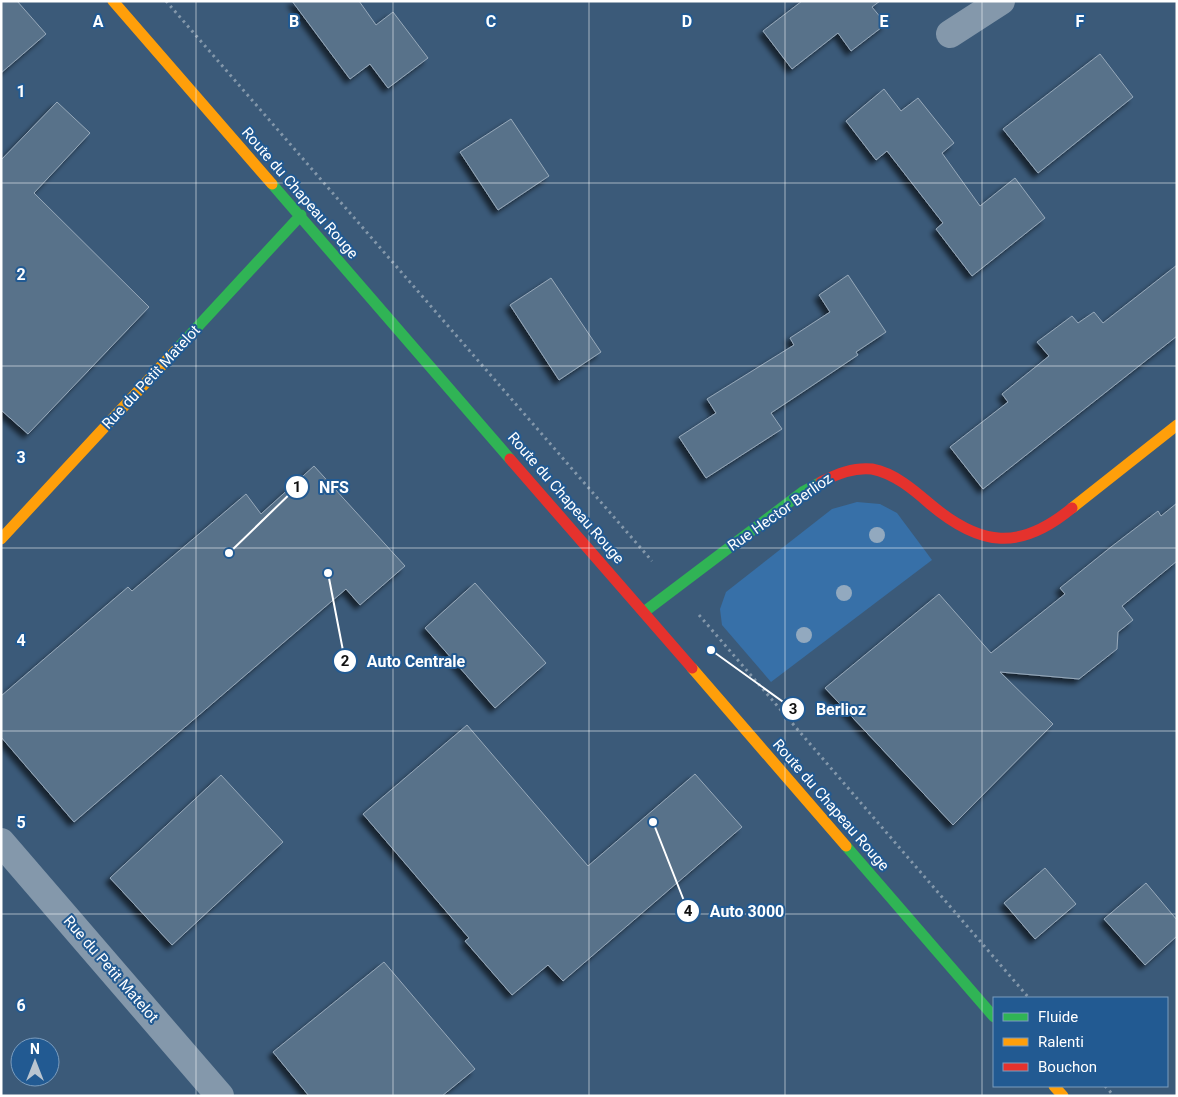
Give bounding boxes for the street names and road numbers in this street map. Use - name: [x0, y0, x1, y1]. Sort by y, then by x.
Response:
- street label: Route du Chapeau Rouge: [238, 124, 362, 262]
- street label: Rue du Petit Matelot: [98, 321, 204, 433]
- street label: Route du Chapeau Rouge: [504, 429, 628, 567]
- street label: Rue Hector Berlioz: [724, 469, 836, 555]
- street label: Route du Chapeau Rouge: [769, 736, 893, 874]
- street label: Rue du Petit Matelot: [60, 912, 162, 1026]

